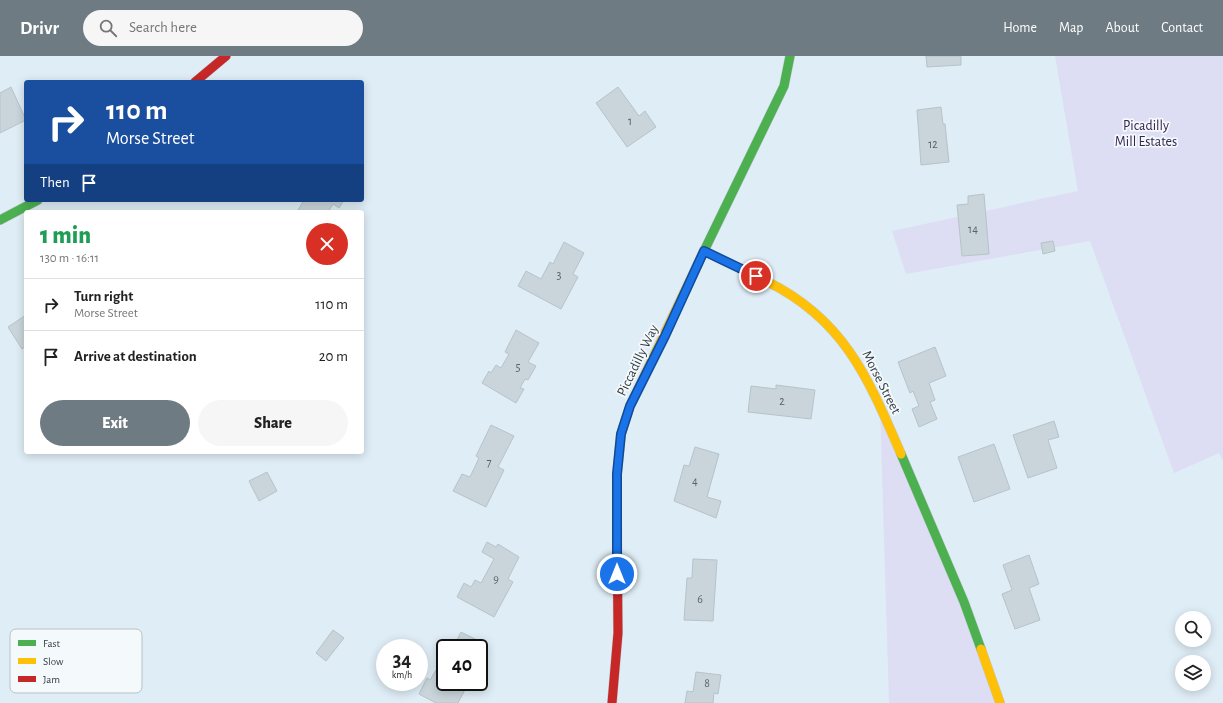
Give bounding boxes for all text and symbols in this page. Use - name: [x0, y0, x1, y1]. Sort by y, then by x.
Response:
- search box: [83, 10, 363, 46]
- icon: search: [97, 17, 119, 39]
- text: Drivr: [20, 19, 59, 38]
- text: Search here: [129, 20, 197, 35]
- text: Home: [1003, 21, 1037, 35]
- text: Map: [1059, 21, 1083, 35]
- text: About: [1105, 21, 1139, 35]
- text: Contact: [1161, 21, 1203, 35]
- icon: right: [40, 96, 92, 148]
- text: 110 m: [106, 97, 168, 125]
- house number: 1: [628, 115, 632, 127]
- park label: Picadilly Mill Estates: [1115, 119, 1177, 149]
- text: Morse Street: [106, 130, 195, 148]
- house number: 12: [928, 138, 938, 150]
- icon: arrive: [78, 172, 100, 194]
- text: Then: [40, 175, 70, 190]
- button: close: [306, 223, 348, 265]
- house number: 14: [968, 223, 978, 235]
- text: 1 min: [40, 224, 91, 248]
- text: 130 m · 16:11: [40, 252, 99, 265]
- pin: [739, 259, 773, 293]
- icon: arrive: [745, 265, 767, 287]
- house number: 3: [557, 269, 562, 281]
- text: Turn right: [74, 289, 133, 304]
- icon: right: [40, 294, 62, 316]
- text: 110 m: [315, 297, 348, 312]
- text: Morse Street: [74, 307, 138, 320]
- street label: Piccadilly Way: [615, 322, 661, 398]
- icon: arrive: [40, 346, 62, 368]
- text: Arrive at destination: [74, 349, 197, 364]
- text: 20 m: [319, 349, 348, 364]
- street label: Morse Street: [859, 349, 903, 417]
- house number: 5: [515, 361, 521, 373]
- house number: 2: [779, 395, 785, 407]
- button: Exit: [40, 400, 190, 446]
- button: Share: [198, 400, 348, 446]
- house number: 7: [486, 456, 492, 468]
- house number: 4: [692, 475, 698, 487]
- position arrow: [596, 553, 638, 595]
- house number: 9: [493, 573, 499, 585]
- house number: 6: [697, 593, 703, 605]
- map controls: [1175, 611, 1211, 691]
- button: search: [1175, 611, 1211, 647]
- legend: [10, 629, 142, 693]
- text: Fast: [43, 638, 61, 649]
- speed limit sign: 40: [436, 639, 488, 691]
- text: 34: [393, 650, 411, 670]
- button: layers: [1175, 655, 1211, 691]
- text: Slow: [43, 656, 64, 667]
- text: km/h: [392, 670, 412, 680]
- text: Jam: [43, 674, 60, 685]
- house number: 8: [704, 677, 710, 689]

